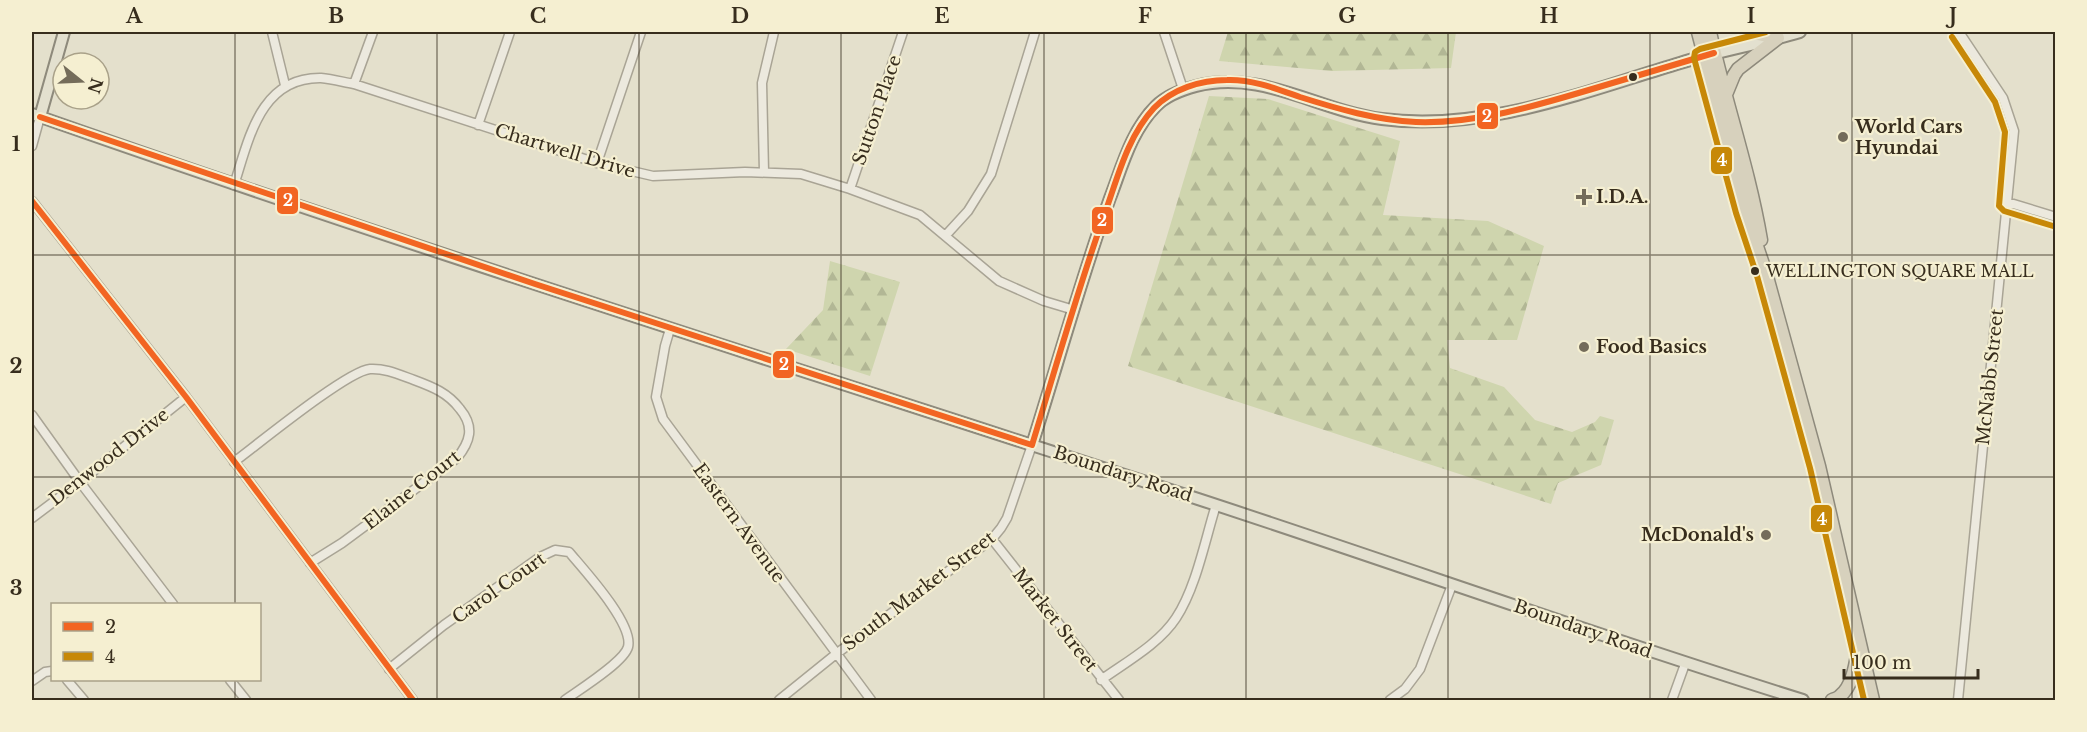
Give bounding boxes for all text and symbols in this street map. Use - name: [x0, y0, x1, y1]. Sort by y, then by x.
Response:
- text: A: [125, 4, 143, 28]
- text: B: [328, 4, 344, 28]
- text: C: [530, 4, 546, 28]
- text: D: [731, 4, 749, 28]
- text: E: [934, 4, 950, 28]
- text: F: [1138, 4, 1152, 28]
- text: G: [1338, 4, 1356, 28]
- text: H: [1540, 4, 1559, 28]
- text: I: [1747, 4, 1755, 28]
- text: J: [1945, 4, 1957, 28]
- north arrow: [51, 51, 111, 111]
- street label: Sutton Place: [848, 52, 906, 168]
- unlabelled marker: [1627, 71, 1639, 83]
- text: N: [83, 75, 107, 96]
- line badge: 2: [1476, 102, 1499, 130]
- text: 2: [1482, 106, 1492, 126]
- place label: World Cars Hyundai: [1854, 116, 1963, 159]
- street label: Chartwell Drive: [492, 119, 638, 183]
- marker: World Cars Hyundai: [1836, 130, 1850, 144]
- text: 1: [12, 132, 21, 156]
- line badge: 4: [1710, 146, 1733, 175]
- text: 4: [1717, 150, 1727, 170]
- line badge: 2: [276, 186, 299, 215]
- place label: I.D.A.: [1596, 186, 1648, 208]
- text: 2: [283, 190, 293, 210]
- marker: I.D.A.: [1577, 190, 1591, 204]
- line badge: 2: [1091, 206, 1114, 235]
- text: 2: [1097, 210, 1107, 230]
- place label: WELLINGTON SQUARE MALL: [1765, 261, 2034, 281]
- marker: WELLINGTON SQUARE MALL: [1749, 265, 1761, 277]
- street label: McNabb Street: [1972, 307, 2008, 446]
- place label: Food Basics: [1596, 336, 1707, 358]
- marker: Food Basics: [1577, 340, 1591, 354]
- line badge: 2: [772, 350, 795, 379]
- text: 2: [9, 354, 23, 378]
- text: 2: [779, 354, 789, 374]
- street label: Denwood Drive: [45, 404, 173, 510]
- street label: Boundary Road: [1051, 441, 1195, 507]
- street label: Elaine Court: [359, 445, 465, 535]
- street label: Eastern Avenue: [688, 459, 790, 587]
- line badge: 4: [1810, 504, 1833, 533]
- text: 4: [1817, 509, 1827, 529]
- place label: McDonald's: [1641, 524, 1754, 546]
- street label: South Market Street: [839, 526, 1000, 655]
- marker: McDonald's: [1759, 528, 1773, 542]
- street label: Carol Court: [448, 548, 550, 628]
- street label: Market Street: [1008, 564, 1102, 676]
- text: 3: [10, 576, 22, 600]
- street label: Boundary Road: [1511, 595, 1655, 663]
- legend: [51, 603, 261, 681]
- text: 2: [105, 616, 116, 638]
- scale bar: [1844, 642, 1978, 680]
- text: 4: [105, 646, 116, 668]
- text: 100 m: [1853, 652, 1911, 674]

